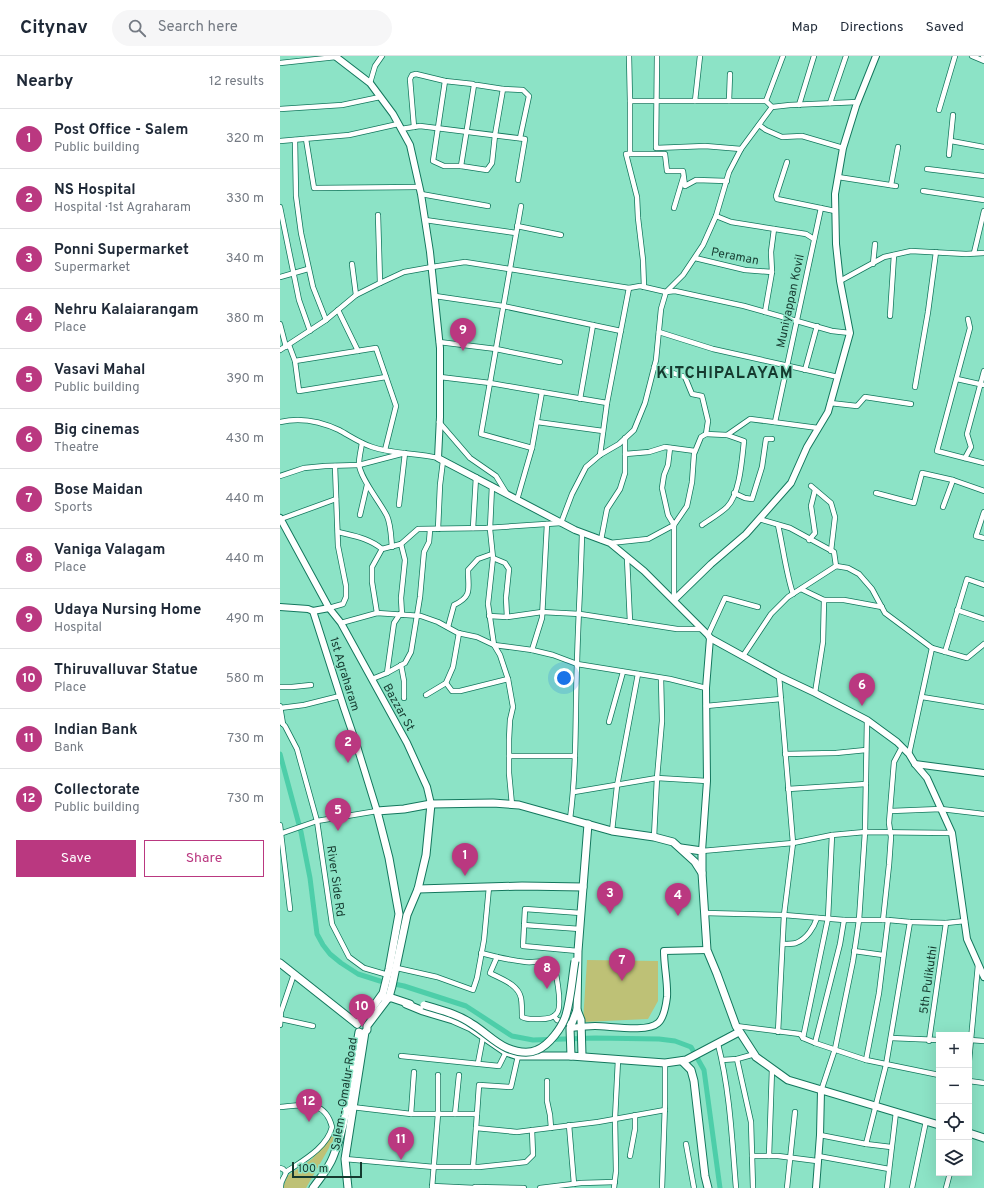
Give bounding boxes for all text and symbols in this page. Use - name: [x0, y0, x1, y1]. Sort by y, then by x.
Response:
- search box: [112, 10, 392, 46]
- text: Citynav: [20, 16, 88, 40]
- icon: search: [126, 17, 148, 39]
- text: Search here: [158, 18, 238, 37]
- text: Map: [792, 19, 818, 36]
- text: Directions: [840, 19, 904, 36]
- text: Saved: [926, 19, 964, 36]
- text: Nearby: [16, 71, 73, 93]
- text: 12 results: [209, 74, 264, 90]
- text: Post Office - Salem: [54, 121, 188, 140]
- text: 1: [26, 131, 32, 147]
- text: 320 m: [226, 131, 264, 147]
- text: Public building: [54, 140, 140, 156]
- text: NS Hospital: [54, 181, 136, 200]
- text: 2: [25, 191, 33, 207]
- text: 330 m: [226, 191, 264, 207]
- text: Hospital · 1st Agraharam: [54, 200, 191, 216]
- text: Ponni Supermarket: [54, 241, 189, 260]
- street label: Peraman: [709, 244, 760, 269]
- text: 3: [25, 251, 33, 267]
- text: 340 m: [226, 251, 264, 267]
- street label: Muniyappan Kovil: [773, 253, 809, 349]
- text: Supermarket: [54, 260, 130, 276]
- text: Nehru Kalaiarangam: [54, 301, 199, 320]
- text: 4: [25, 311, 33, 327]
- text: 380 m: [226, 311, 264, 327]
- pin: 9: [450, 318, 476, 351]
- text: Place: [54, 320, 86, 336]
- text: Vasavi Mahal: [54, 361, 145, 380]
- district label: KITCHIPALAYAM: [656, 364, 794, 384]
- text: 5: [25, 371, 33, 387]
- text: 390 m: [226, 371, 264, 387]
- text: Public building: [54, 380, 140, 396]
- text: Big cinemas: [54, 421, 140, 440]
- text: 6: [25, 431, 33, 447]
- text: 430 m: [226, 431, 264, 447]
- text: Theatre: [54, 440, 99, 456]
- text: Bose Maidan: [54, 481, 143, 500]
- text: 7: [26, 491, 32, 507]
- text: 440 m: [225, 491, 264, 507]
- text: Sports: [54, 500, 93, 516]
- text: Vaniga Valagam: [54, 541, 165, 560]
- text: 8: [25, 551, 33, 567]
- text: 440 m: [225, 551, 264, 567]
- text: Place: [54, 560, 86, 576]
- text: Udaya Nursing Home: [54, 601, 201, 620]
- text: 9: [25, 611, 33, 627]
- text: 490 m: [226, 611, 264, 627]
- text: Hospital: [54, 620, 102, 636]
- street label: 1st Agraharam: [325, 635, 363, 713]
- text: Thiruvalluvar Statue: [54, 661, 198, 680]
- your location: [554, 668, 574, 688]
- text: 10: [22, 671, 36, 687]
- text: 580 m: [226, 671, 264, 687]
- pin: 6: [849, 673, 875, 706]
- text: Place: [54, 680, 86, 696]
- street label: Bazzar St: [379, 681, 418, 734]
- text: Indian Bank: [54, 721, 138, 740]
- pin: 2: [335, 730, 361, 763]
- text: 11: [24, 731, 34, 747]
- text: 730 m: [227, 731, 264, 747]
- text: Bank: [54, 740, 84, 756]
- text: Collectorate: [54, 781, 140, 800]
- text: 12: [22, 791, 36, 807]
- text: 730 m: [227, 791, 264, 807]
- pin: 5: [325, 798, 351, 831]
- text: Public building: [54, 800, 140, 816]
- button: Save: [16, 840, 136, 877]
- button: Share: [144, 840, 264, 877]
- pin: 1: [452, 843, 478, 876]
- street label: River Side Rd: [322, 844, 348, 918]
- pin: 3: [597, 881, 623, 914]
- pin: 4: [665, 883, 691, 916]
- street label: 5th Pulikuthi: [916, 945, 942, 1015]
- pin: 7: [609, 948, 635, 981]
- pin: 8: [534, 956, 560, 989]
- pin: 10: [349, 994, 375, 1027]
- map controls: [936, 1032, 972, 1176]
- button: +: [936, 1032, 972, 1068]
- street label: Salem - Omalur Road: [328, 1036, 362, 1152]
- button: −: [936, 1068, 972, 1104]
- pin: 12: [296, 1089, 322, 1122]
- button: locate: [936, 1104, 972, 1140]
- pin: 11: [388, 1127, 414, 1160]
- button: layers: [936, 1140, 972, 1176]
- scale bar: [292, 1160, 362, 1179]
- text: 100 m: [298, 1162, 328, 1176]

